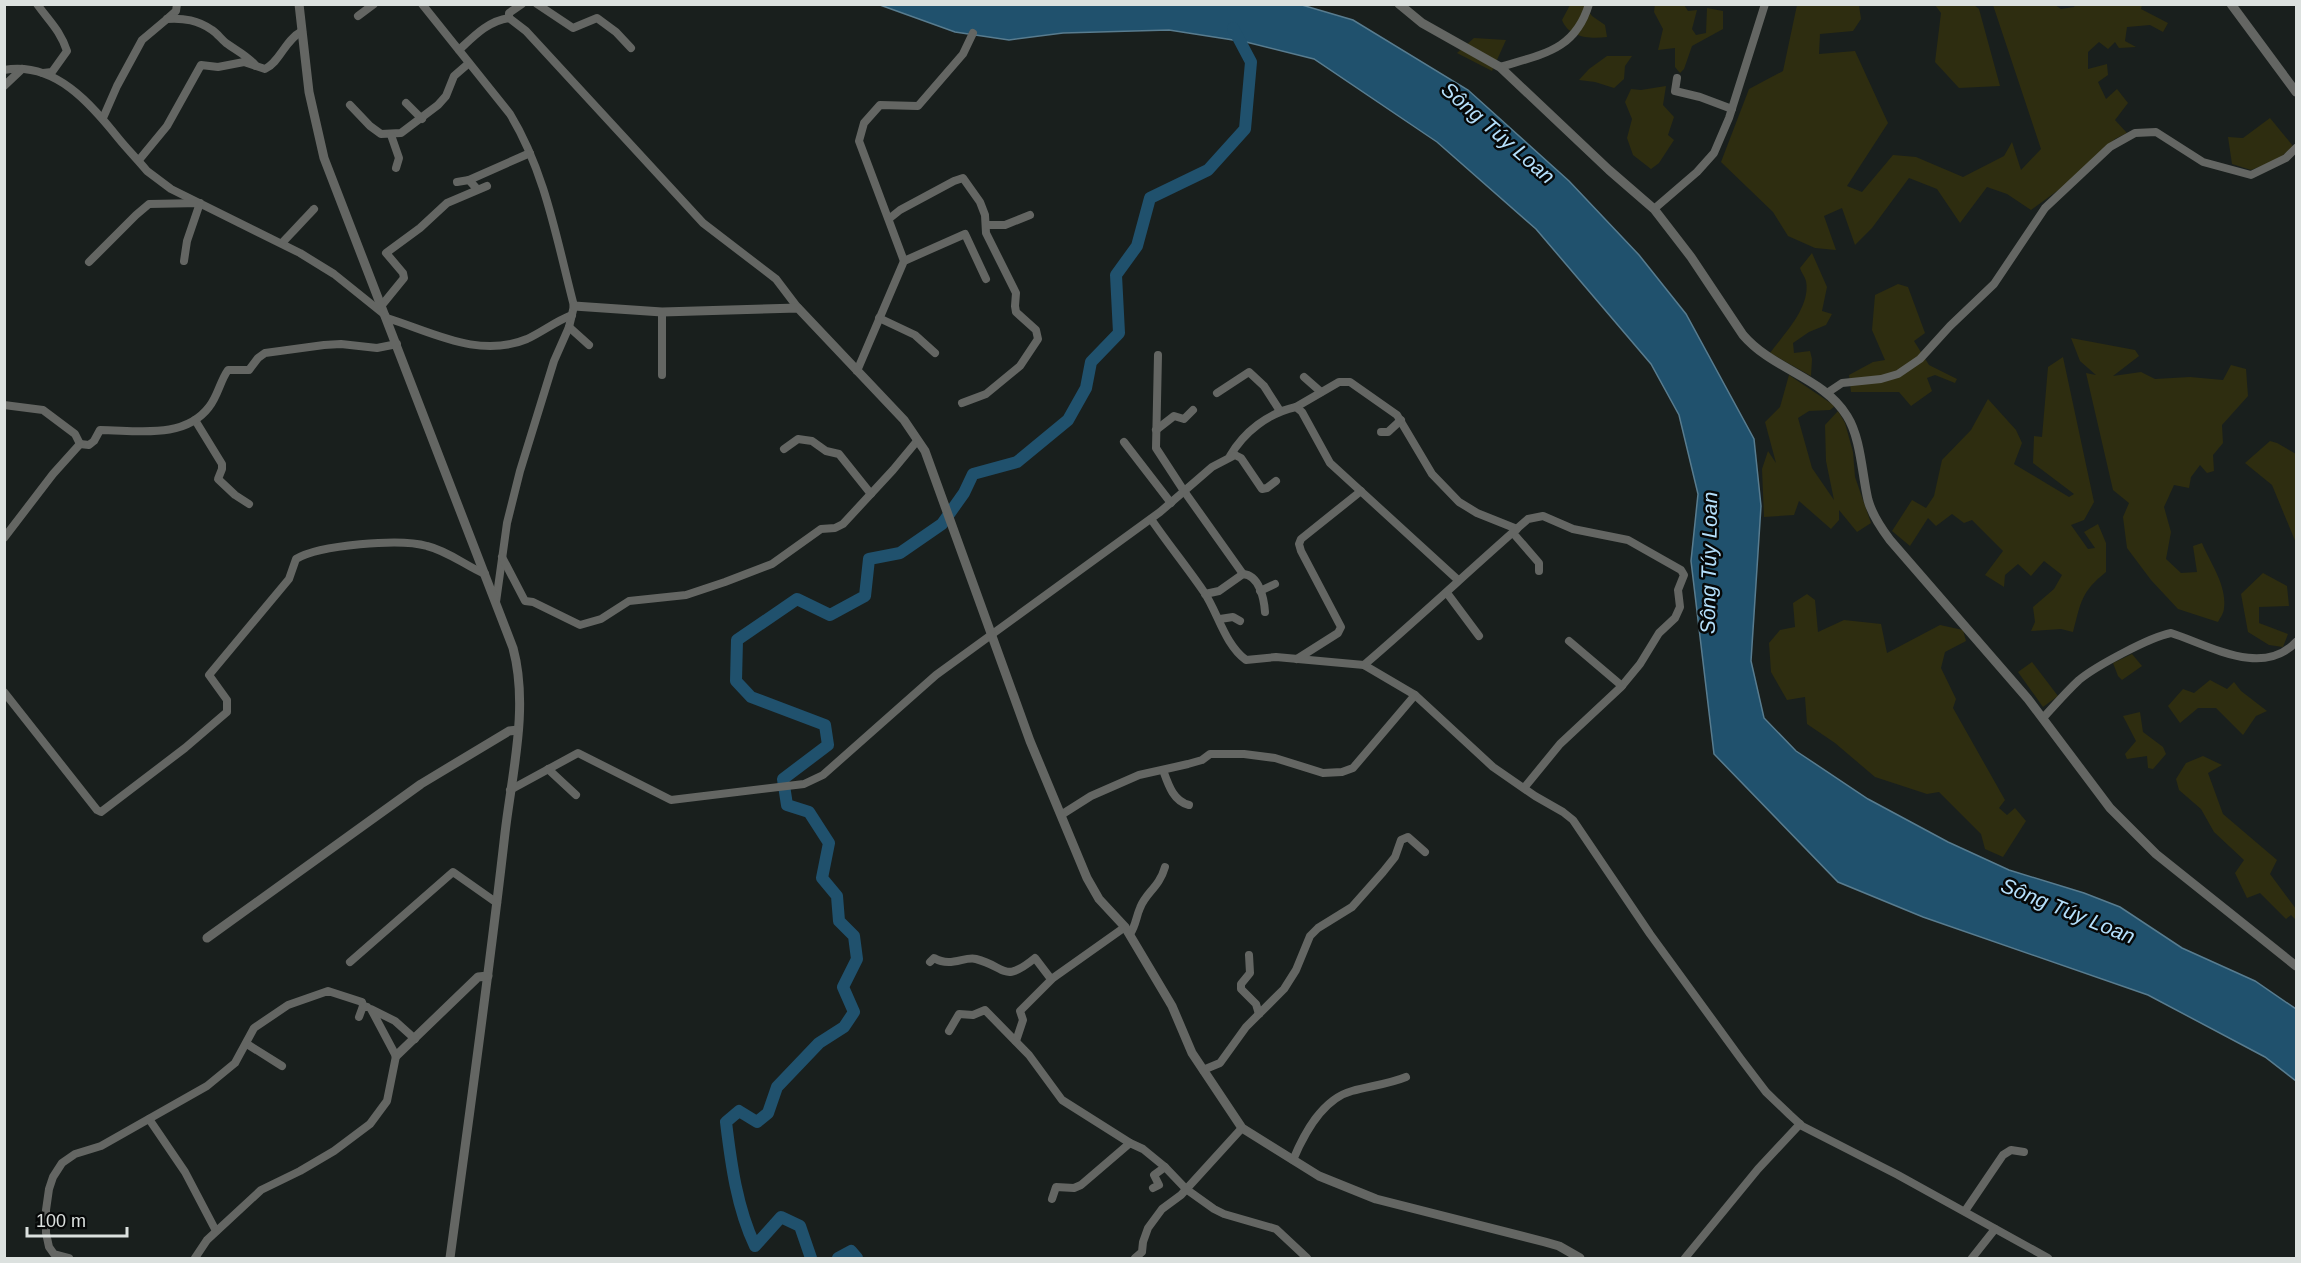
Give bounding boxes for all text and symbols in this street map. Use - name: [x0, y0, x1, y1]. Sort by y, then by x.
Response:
- water label: Sông Túy Loan: [1437, 77, 1560, 188]
- water label: Sông Túy Loan: [1696, 492, 1721, 634]
- water label: Sông Túy Loan: [1998, 873, 2139, 948]
- scale bar: [27, 1200, 128, 1238]
- text: 100 m: [36, 1211, 86, 1231]

